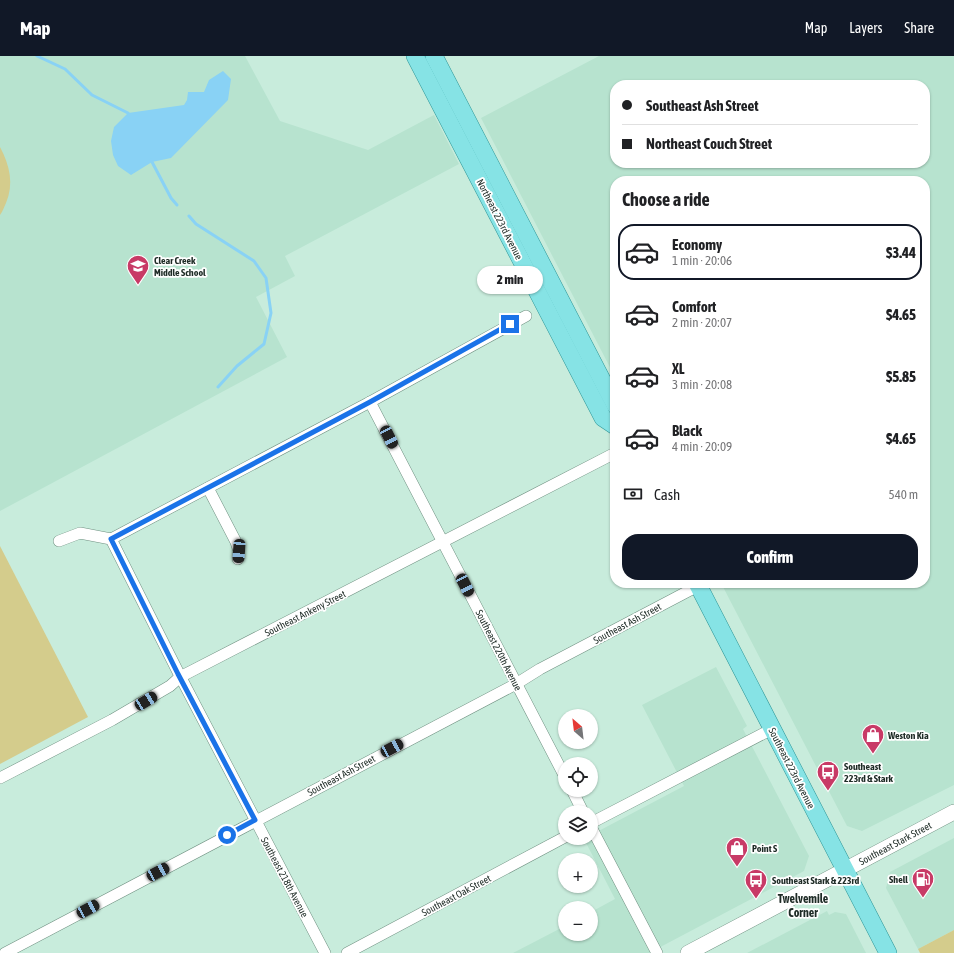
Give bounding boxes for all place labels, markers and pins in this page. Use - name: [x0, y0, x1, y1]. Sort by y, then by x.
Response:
- school or university icon: Clear Creek Middle School: [125, 253, 151, 286]
- place label: Clear Creek Middle School: [154, 255, 206, 278]
- shop icon: Weston Kia: [860, 722, 886, 755]
- place label: Weston Kia: [887, 730, 929, 741]
- bus stop icon: Southeast 223rd & Stark: [815, 759, 841, 792]
- place label: Southeast 223rd & Stark: [844, 761, 893, 784]
- shop icon: Point S: [724, 835, 750, 868]
- place label: Point S: [752, 843, 778, 854]
- fuel station icon: Shell: [910, 866, 936, 899]
- bus stop icon: Southeast Stark & 223rd: [743, 867, 769, 900]
- place label: Shell: [889, 874, 908, 885]
- place label: Southeast Stark & 223rd: [772, 875, 859, 886]

